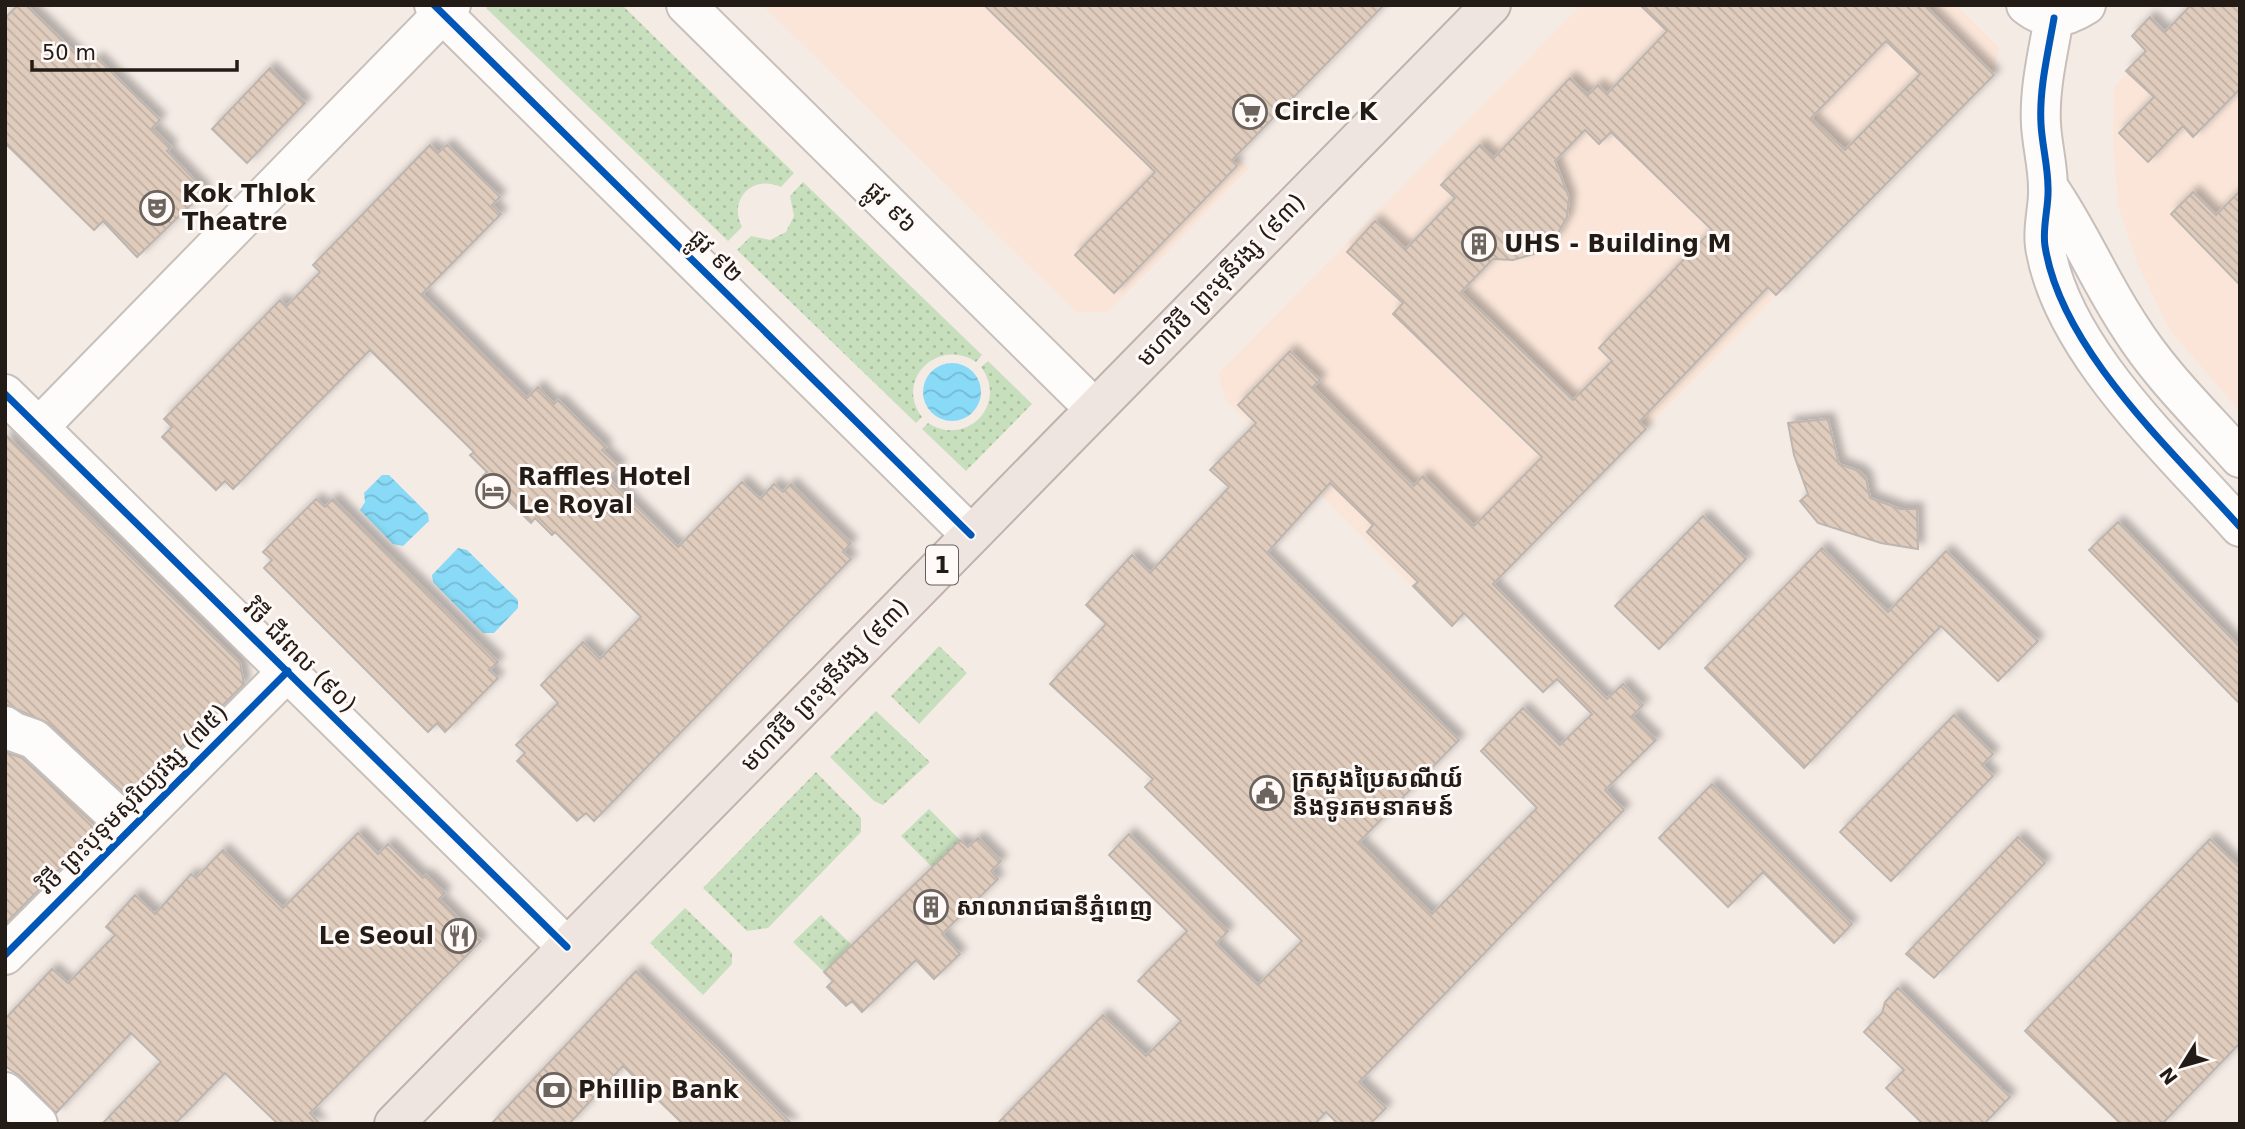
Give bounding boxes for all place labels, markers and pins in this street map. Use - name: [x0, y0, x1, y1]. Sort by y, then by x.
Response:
- supermarket icon: Circle K: [1231, 93, 1269, 131]
- place label: Circle K: [1274, 98, 1379, 126]
- place label: Kok Thlok Theatre: [182, 180, 316, 236]
- theatre icon: Kok Thlok Theatre: [138, 189, 176, 227]
- building icon: UHS - Building M: [1460, 225, 1498, 263]
- place label: UHS - Building M: [1504, 230, 1731, 258]
- place label: Raffles Hotel Le Royal: [518, 463, 691, 519]
- hotel icon: Raffles Hotel Le Royal: [474, 472, 512, 510]
- place label: ក្រសួងប្រៃសណីយ៍ និងទូរគមនាគមន៍: [1292, 765, 1463, 822]
- public building icon: ក្រសួងប្រៃសណីយ៍ និងទូរគមនាគមន៍: [1248, 774, 1286, 812]
- building icon: សាលារាជធានីភ្នំពេញ: [912, 888, 950, 926]
- place label: សាលារាជធានីភ្នំពេញ: [956, 893, 1153, 923]
- restaurant icon: Le Seoul: [440, 917, 478, 955]
- place label: Le Seoul: [319, 922, 434, 950]
- bank icon: Phillip Bank: [535, 1071, 573, 1109]
- place label: Phillip Bank: [578, 1076, 740, 1104]

